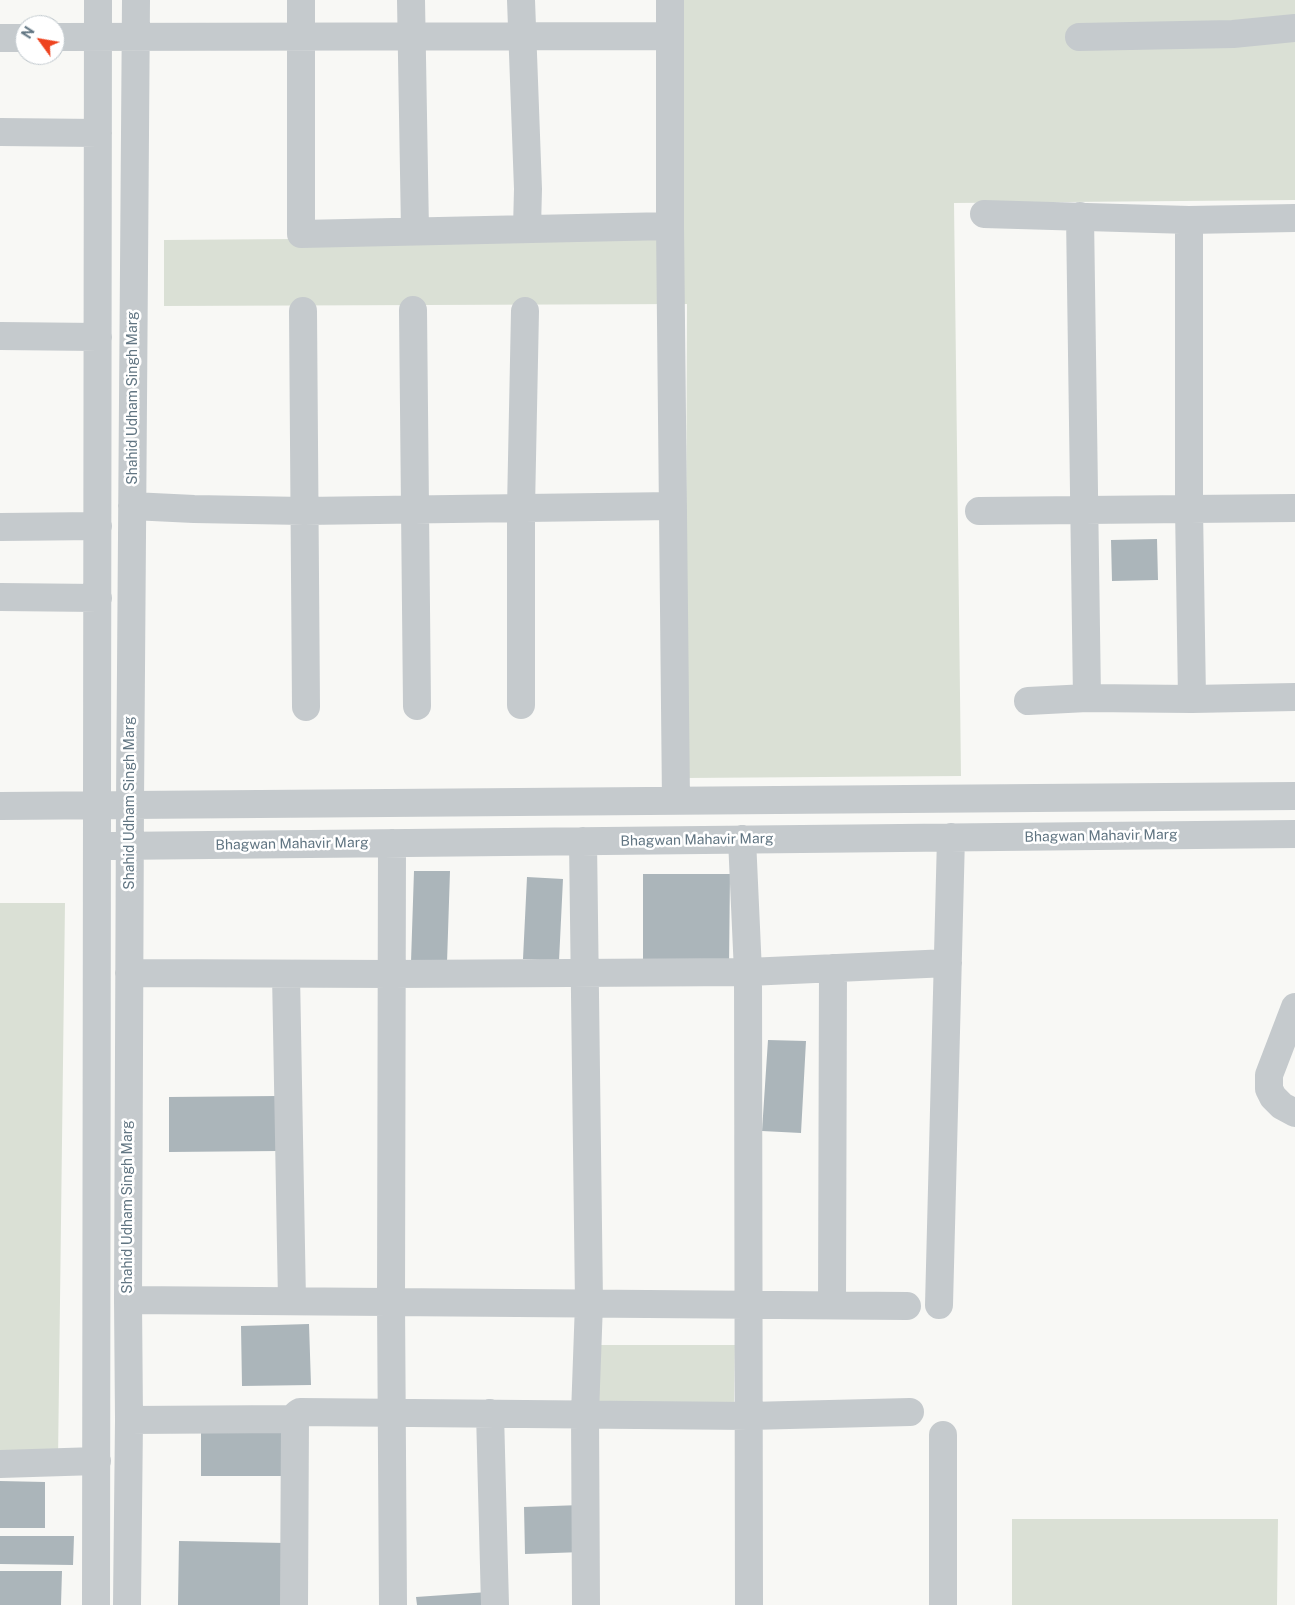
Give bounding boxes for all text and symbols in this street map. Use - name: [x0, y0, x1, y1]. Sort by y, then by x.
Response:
- north arrow: [15, 15, 65, 65]
- text: N: [18, 24, 38, 41]
- street label: Shahid Udham Singh Marg: [125, 311, 141, 485]
- street label: Shahid Udham Singh Marg: [122, 716, 138, 890]
- street label: Bhagwan Mahavir Marg: [1024, 826, 1178, 846]
- street label: Bhagwan Mahavir Marg: [620, 830, 774, 850]
- street label: Bhagwan Mahavir Marg: [215, 834, 369, 854]
- street label: Shahid Udham Singh Marg: [120, 1120, 136, 1294]

